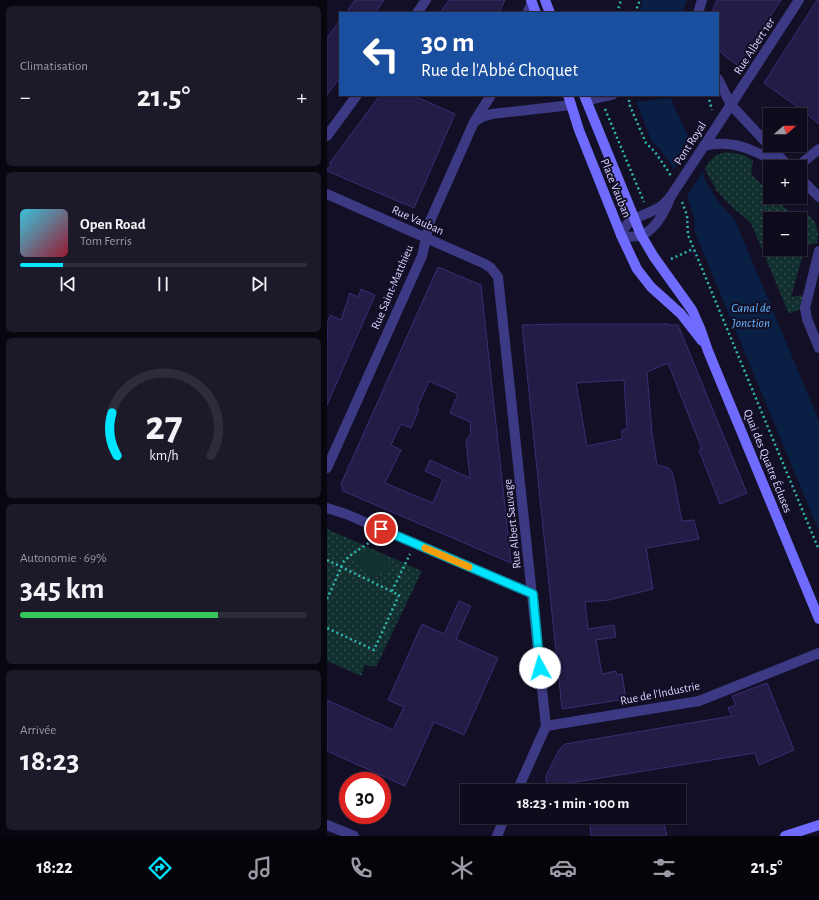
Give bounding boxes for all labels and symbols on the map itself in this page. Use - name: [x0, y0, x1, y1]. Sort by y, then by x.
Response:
- street label: Rue Albert 1er: [731, 15, 777, 76]
- north arrow: [763, 108, 807, 152]
- street label: Pont Royal: [672, 119, 709, 167]
- street label: Place Vauban: [599, 157, 633, 219]
- street label: Rue Vauban: [390, 203, 446, 237]
- street label: Rue Saint-Matthieu: [369, 243, 415, 331]
- water label: Canal de Jonction: [731, 302, 771, 330]
- street label: Quai des Quatre Écluses: [741, 407, 795, 515]
- street label: Rue Albert Sauvage: [501, 479, 523, 569]
- pin: [364, 512, 398, 546]
- position arrow: [519, 647, 561, 689]
- street label: Rue de l'Industrie: [619, 679, 701, 707]
- speed limit sign: 30: [339, 772, 391, 824]

